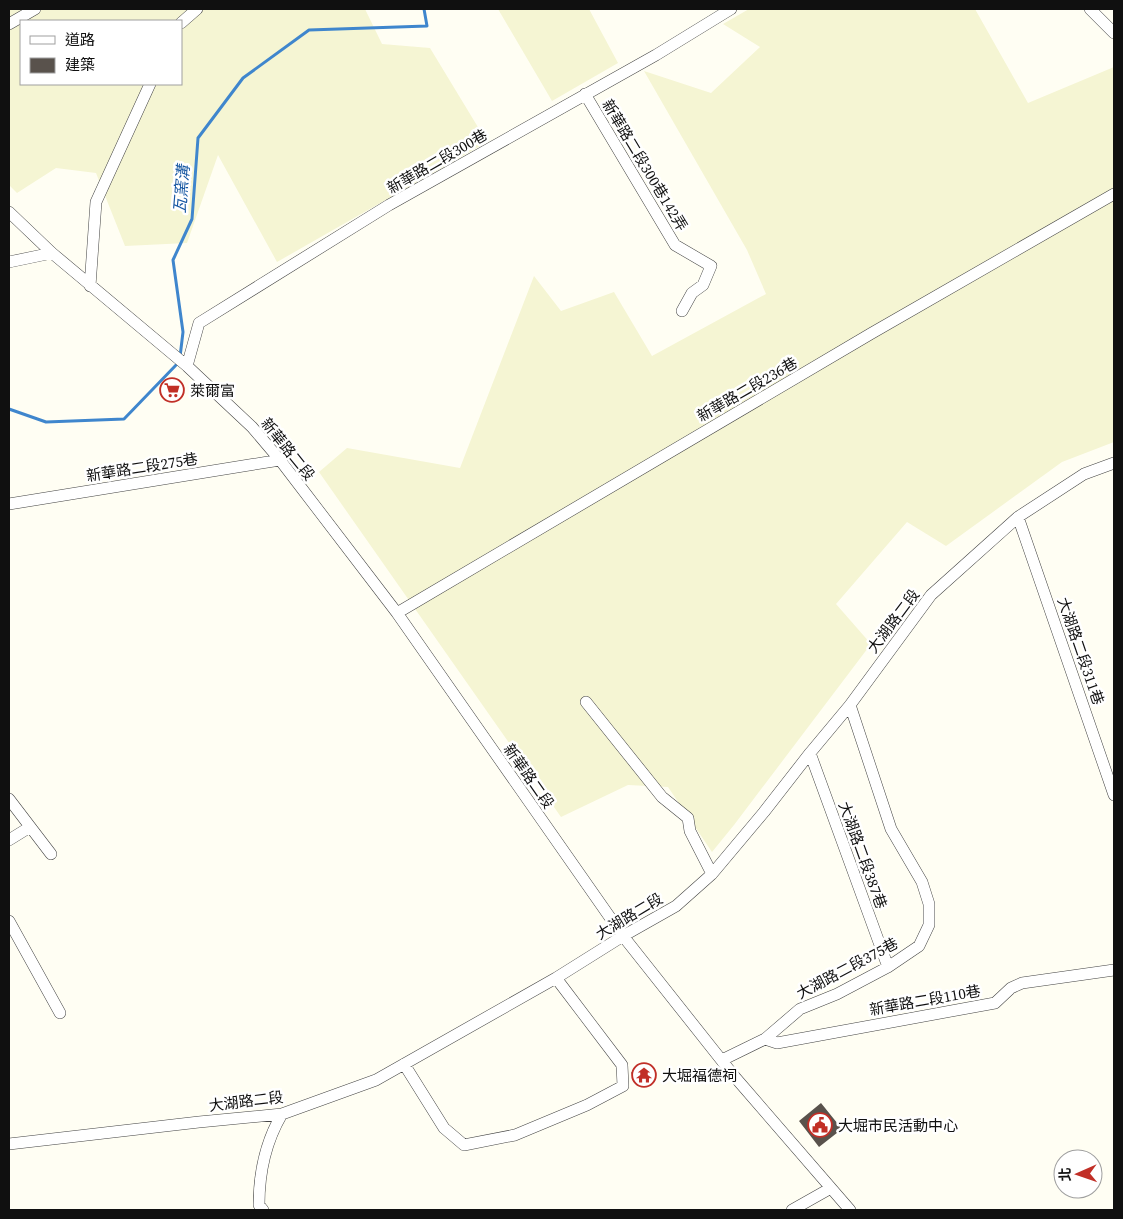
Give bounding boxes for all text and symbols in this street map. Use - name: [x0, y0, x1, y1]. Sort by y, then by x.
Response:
- legend: [20, 20, 182, 85]
- text: 道路: [65, 29, 95, 50]
- text: 建築: [65, 54, 95, 75]
- street label: 新華路二段300巷142弄: [597, 95, 693, 235]
- street label: 新華路二段300巷: [383, 124, 491, 198]
- water label: 瓦窯溝: [168, 162, 194, 214]
- street label: 新華路二段236巷: [693, 352, 801, 426]
- supermarket icon: 萊爾富: [159, 377, 185, 403]
- place label: 萊爾富: [190, 380, 235, 401]
- street label: 新華路二段: [256, 413, 320, 485]
- street label: 新華路二段275巷: [85, 448, 199, 486]
- street label: 大湖路二段: [862, 585, 924, 657]
- street label: 大湖路二段311巷: [1053, 594, 1109, 708]
- street label: 新華路二段: [499, 739, 559, 813]
- street label: 大湖路二段387巷: [834, 799, 892, 911]
- street label: 大湖路二段: [591, 888, 667, 944]
- street label: 大湖路二段375巷: [792, 932, 902, 1004]
- street label: 新華路二段110巷: [868, 980, 982, 1020]
- temple icon: 大堀福德祠: [631, 1062, 657, 1088]
- place label: 大堀福德祠: [662, 1065, 737, 1086]
- street label: 大湖路二段: [207, 1086, 285, 1116]
- public building icon: 大堀市民活動中心: [807, 1112, 833, 1138]
- place label: 大堀市民活動中心: [838, 1115, 958, 1136]
- north arrow: [1053, 1149, 1103, 1199]
- text: 北: [1055, 1167, 1075, 1182]

